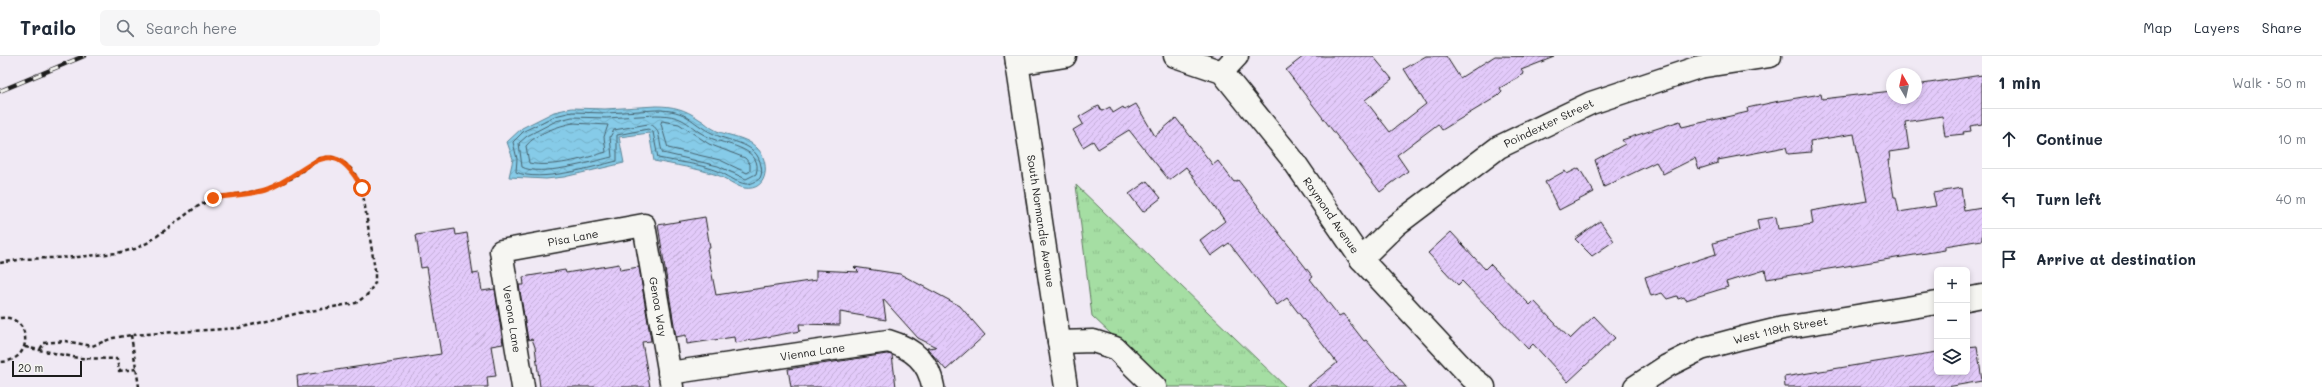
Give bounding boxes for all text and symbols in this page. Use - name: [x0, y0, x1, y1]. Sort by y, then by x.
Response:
- search box: [100, 10, 380, 46]
- text: Trailo: [20, 15, 76, 40]
- icon: search: [114, 17, 136, 39]
- text: Search here: [146, 18, 237, 38]
- text: Map: [2143, 18, 2172, 37]
- text: Layers: [2194, 18, 2240, 37]
- text: Share: [2262, 18, 2302, 37]
- north arrow: [1886, 68, 1922, 104]
- text: 1 min: [1998, 71, 2041, 93]
- text: Walk · 50 m: [2232, 74, 2306, 91]
- street label: Poindexter Street: [1501, 95, 1596, 151]
- icon: ahead: [1998, 128, 2020, 150]
- text: Continue: [2036, 129, 2103, 149]
- text: 10 m: [2278, 130, 2306, 147]
- street label: South Normandie Avenue: [1024, 154, 1059, 289]
- street label: Raymond Avenue: [1300, 174, 1363, 257]
- route start: [353, 179, 371, 197]
- icon: left: [1998, 188, 2020, 210]
- route end: [204, 189, 222, 207]
- text: Turn left: [2036, 189, 2101, 209]
- text: 40 m: [2276, 190, 2306, 207]
- street label: Pisa Lane: [546, 225, 600, 249]
- icon: arrive: [1998, 248, 2020, 270]
- text: Arrive at destination: [2036, 249, 2196, 269]
- map controls: [1934, 267, 1970, 375]
- button: +: [1934, 267, 1970, 303]
- street label: Genoa Way: [646, 276, 671, 338]
- street label: Verona Lane: [500, 284, 525, 354]
- button: −: [1934, 303, 1970, 339]
- street label: West 119th Street: [1731, 313, 1829, 347]
- street label: Vienna Lane: [779, 339, 846, 364]
- button: layers: [1934, 339, 1970, 375]
- scale bar: [12, 359, 82, 378]
- text: 20 m: [18, 360, 43, 375]

